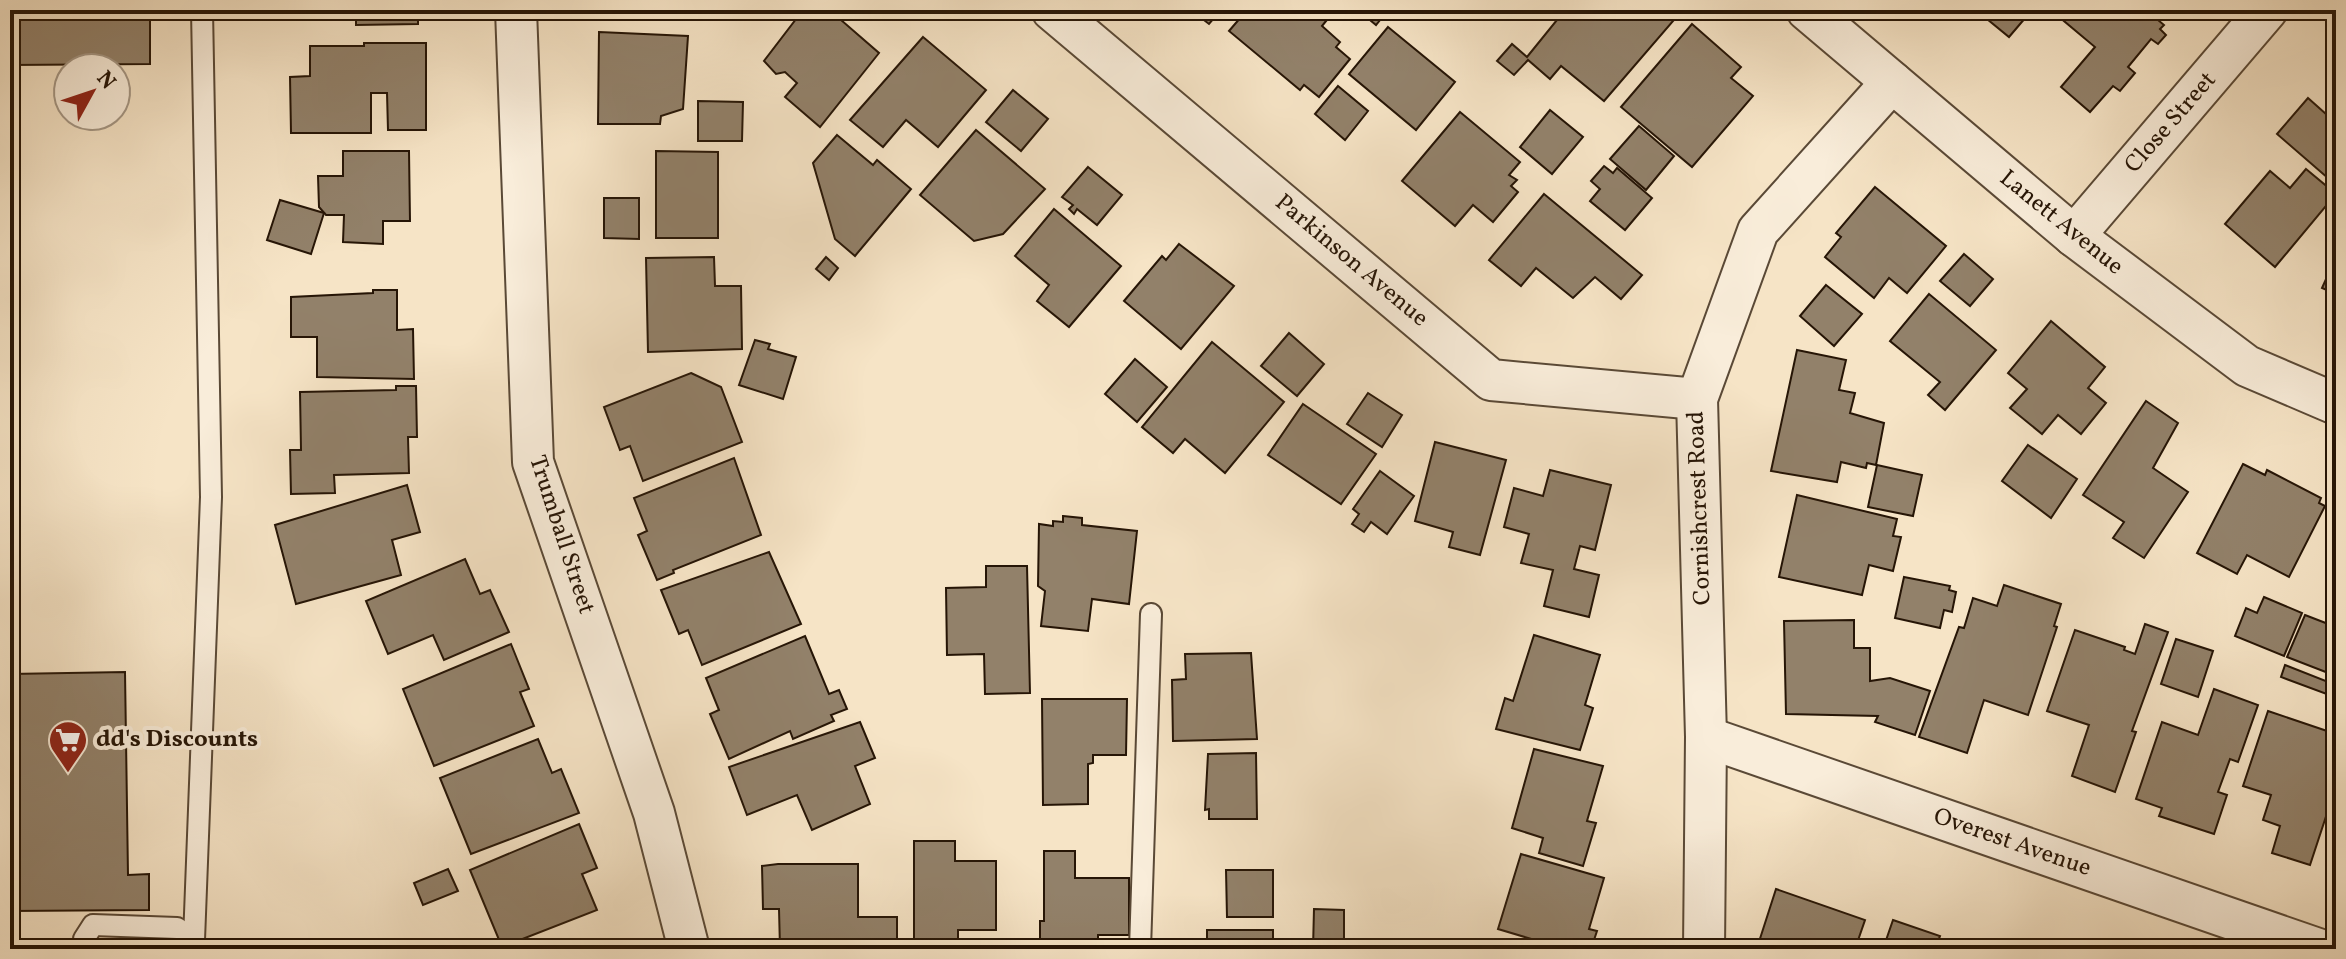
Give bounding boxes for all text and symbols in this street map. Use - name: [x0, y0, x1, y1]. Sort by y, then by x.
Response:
- north arrow: [52, 52, 132, 132]
- text: N: [88, 65, 122, 97]
- street label: Close Street: [2117, 65, 2225, 181]
- street label: Lanett Avenue: [1992, 162, 2130, 284]
- street label: Parkinson Avenue: [1267, 187, 1435, 335]
- street label: Cornishcrest Road: [1680, 410, 1720, 606]
- street label: Trumball Street: [519, 451, 603, 619]
- supermarket icon: dd's Discounts: [47, 719, 89, 774]
- place label: dd's Discounts: [96, 723, 258, 757]
- street label: Overest Avenue: [1929, 800, 2095, 886]

